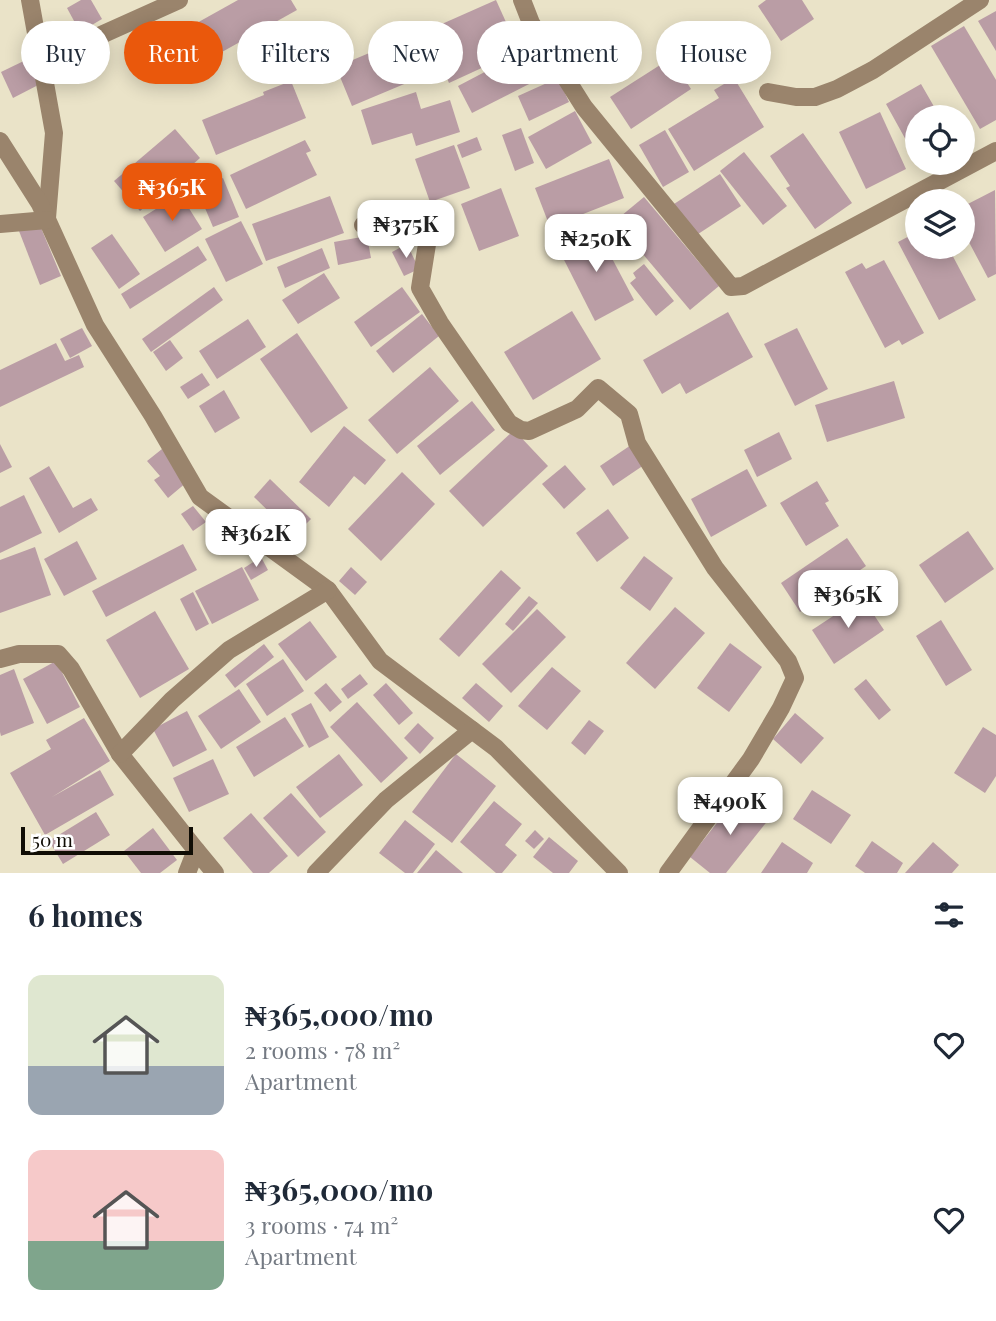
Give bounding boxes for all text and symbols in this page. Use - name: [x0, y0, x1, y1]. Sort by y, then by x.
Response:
- chip: Buy: [21, 21, 110, 84]
- chip: Rent: [124, 21, 223, 84]
- chip: Filters: [237, 21, 354, 84]
- chip: New: [368, 21, 463, 84]
- chip: Apartment: [477, 21, 642, 84]
- chip: House: [656, 21, 771, 84]
- map controls: [905, 105, 975, 259]
- button: locate: [905, 105, 975, 175]
- pin: ₦365K: [123, 164, 221, 223]
- text: ₦365K: [138, 170, 206, 201]
- button: layers: [905, 189, 975, 259]
- pin: ₦375K: [357, 201, 455, 260]
- text: ₦375K: [373, 207, 439, 238]
- pin: ₦250K: [547, 215, 645, 274]
- text: ₦250K: [561, 221, 631, 252]
- pin: ₦362K: [207, 510, 305, 569]
- text: ₦362K: [221, 516, 291, 547]
- pin: ₦365K: [799, 570, 897, 630]
- text: ₦365K: [814, 577, 882, 608]
- pin: ₦490K: [681, 778, 779, 837]
- text: ₦490K: [694, 784, 766, 815]
- scale bar: [21, 824, 192, 856]
- text: 50 m: [32, 826, 73, 852]
- text: 6 homes: [28, 895, 143, 935]
- icon: filters: [930, 896, 968, 934]
- text: ₦365,000/mo: [245, 994, 433, 1034]
- icon: home: [84, 1003, 168, 1087]
- icon: heart: [930, 1026, 968, 1064]
- text: 2 rooms · 78 m²: [245, 1034, 400, 1065]
- text: Apartment: [245, 1065, 357, 1096]
- text: ₦365,000/mo: [245, 1169, 433, 1209]
- icon: home: [84, 1178, 168, 1262]
- icon: heart: [930, 1201, 968, 1239]
- text: 3 rooms · 74 m²: [245, 1209, 398, 1240]
- text: Apartment: [245, 1240, 357, 1271]

